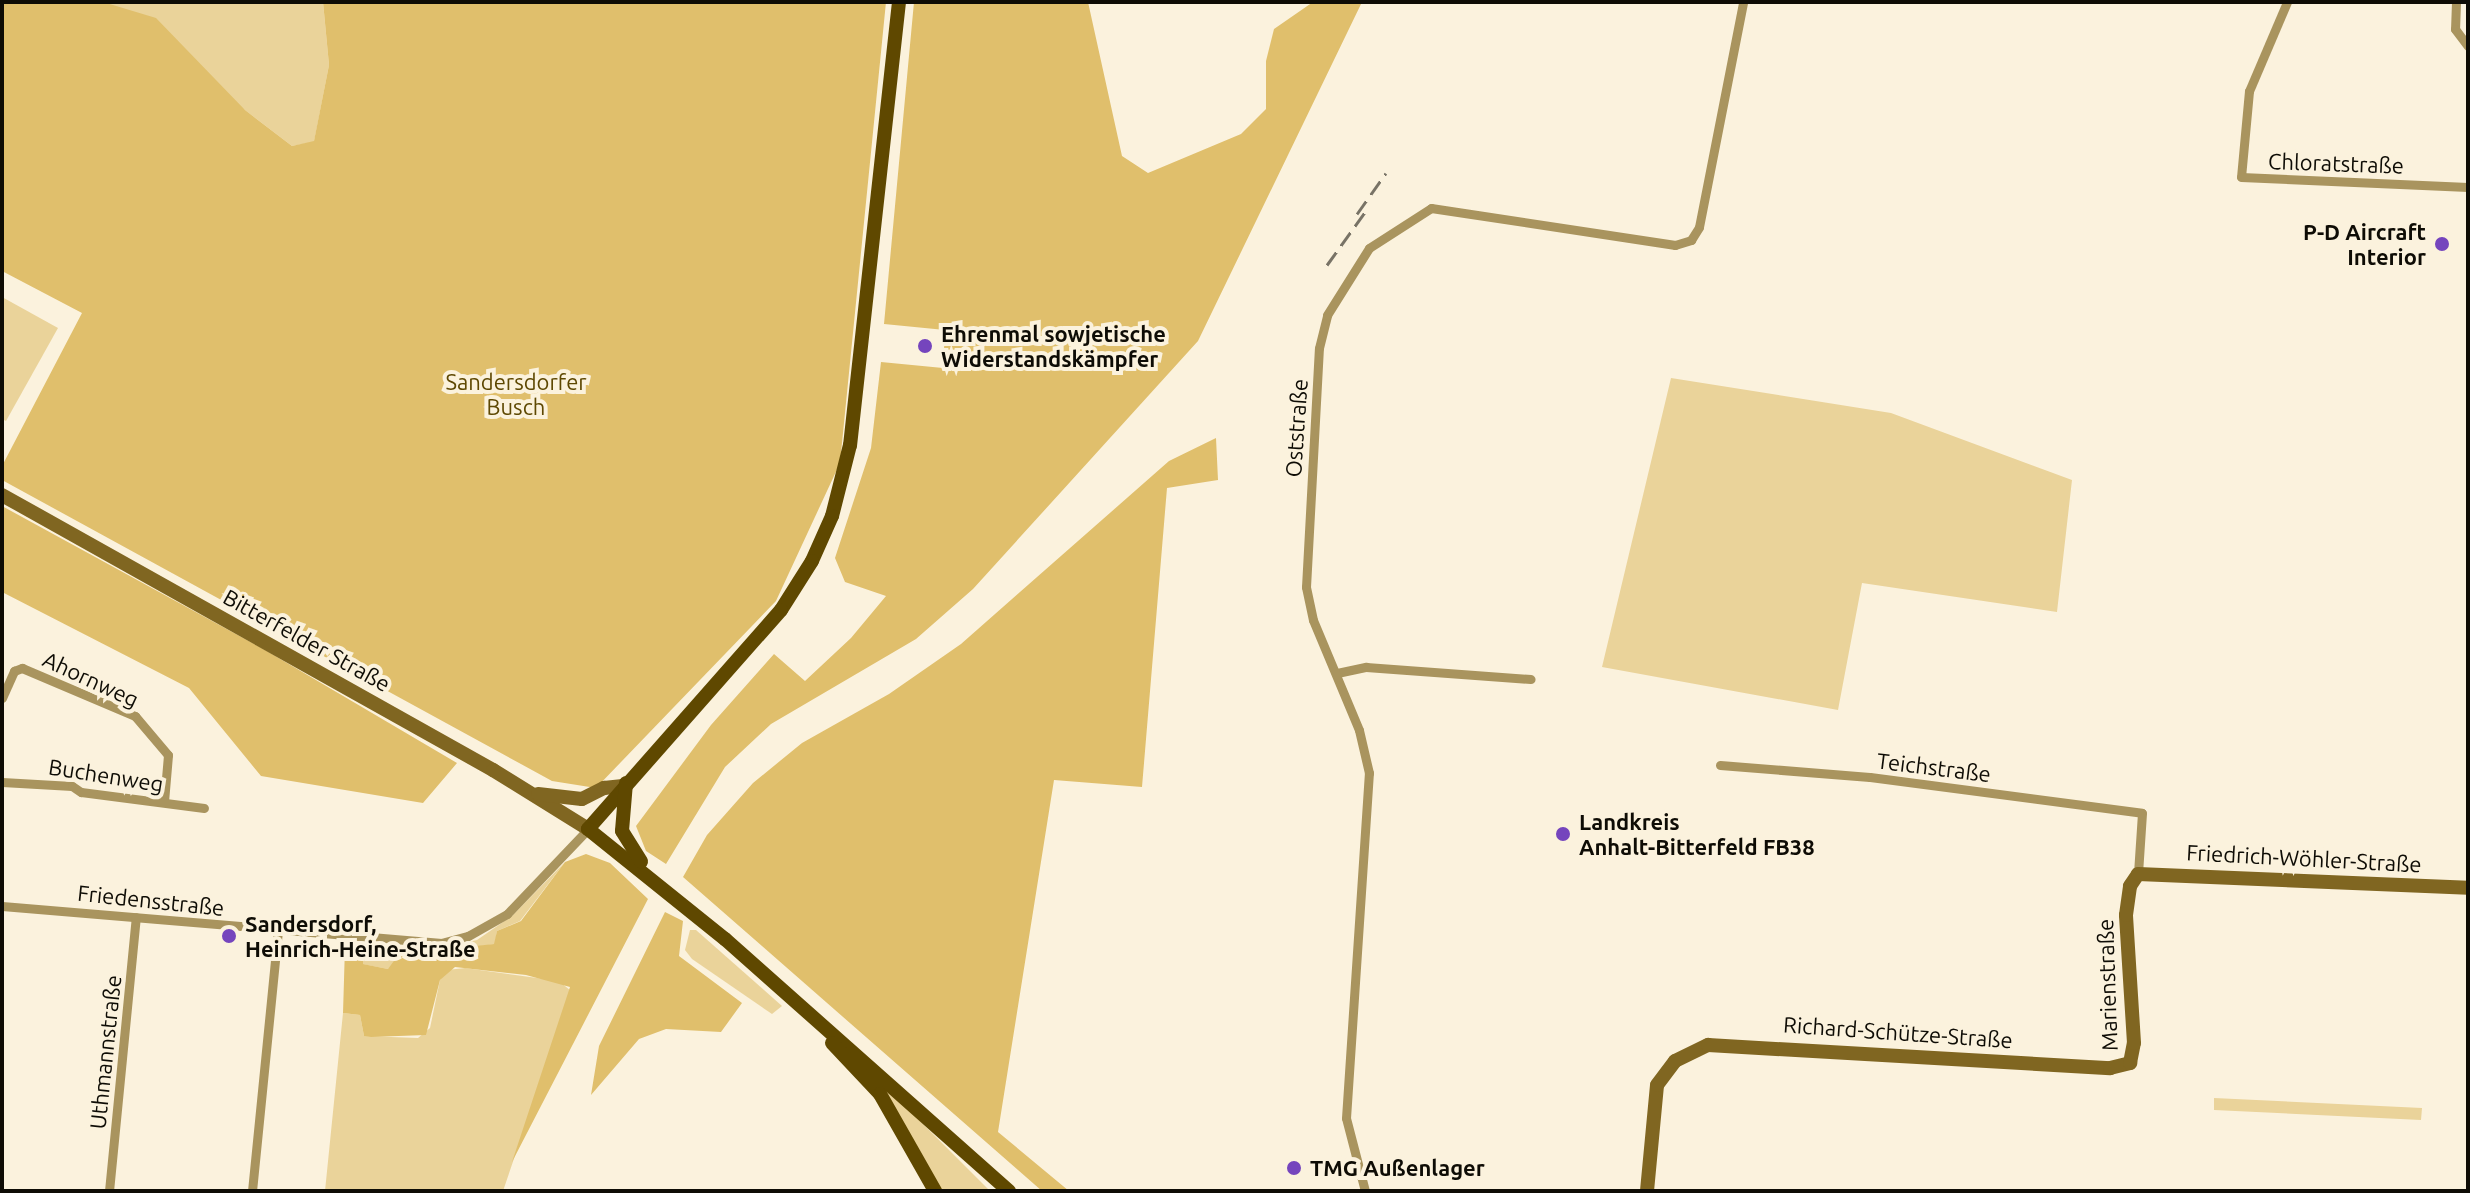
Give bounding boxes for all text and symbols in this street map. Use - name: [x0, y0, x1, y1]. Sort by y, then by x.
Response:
- street label: Chloratstraße: [2267, 147, 2405, 179]
- place label: P-D Aircraft Interior: [2303, 218, 2426, 270]
- marker: P-D Aircraft Interior: [2433, 235, 2451, 253]
- place label: Ehrenmal sowjetische Widerstandskämpfer: [941, 320, 1166, 372]
- marker: Ehrenmal sowjetische Widerstandskämpfer: [916, 337, 934, 355]
- park label: Sandersdorfer Busch: [445, 368, 587, 420]
- street label: Oststraße: [1279, 378, 1313, 478]
- street label: Bitterfelder Straße: [219, 583, 395, 697]
- street label: Ahornweg: [39, 645, 143, 713]
- street label: Teichstraße: [1875, 747, 1993, 787]
- street label: Buchenweg: [47, 753, 165, 797]
- place label: Landkreis Anhalt-Bitterfeld FB38: [1579, 808, 1815, 860]
- marker: Landkreis Anhalt-Bitterfeld FB38: [1554, 825, 1572, 843]
- street label: Friedrich-Wöhler-Straße: [2186, 839, 2422, 877]
- street label: Friedensstraße: [76, 879, 226, 921]
- place label: Sandersdorf, Heinrich-Heine-Straße: [245, 910, 476, 962]
- street label: Marienstraße: [2092, 919, 2122, 1051]
- marker: Sandersdorf, Heinrich-Heine-Straße: [220, 927, 238, 945]
- street label: Uthmannstraße: [84, 974, 126, 1130]
- street label: Richard-Schütze-Straße: [1782, 1011, 2014, 1053]
- place label: TMG Außenlager: [1310, 1155, 1485, 1181]
- marker: TMG Außenlager: [1285, 1159, 1303, 1177]

